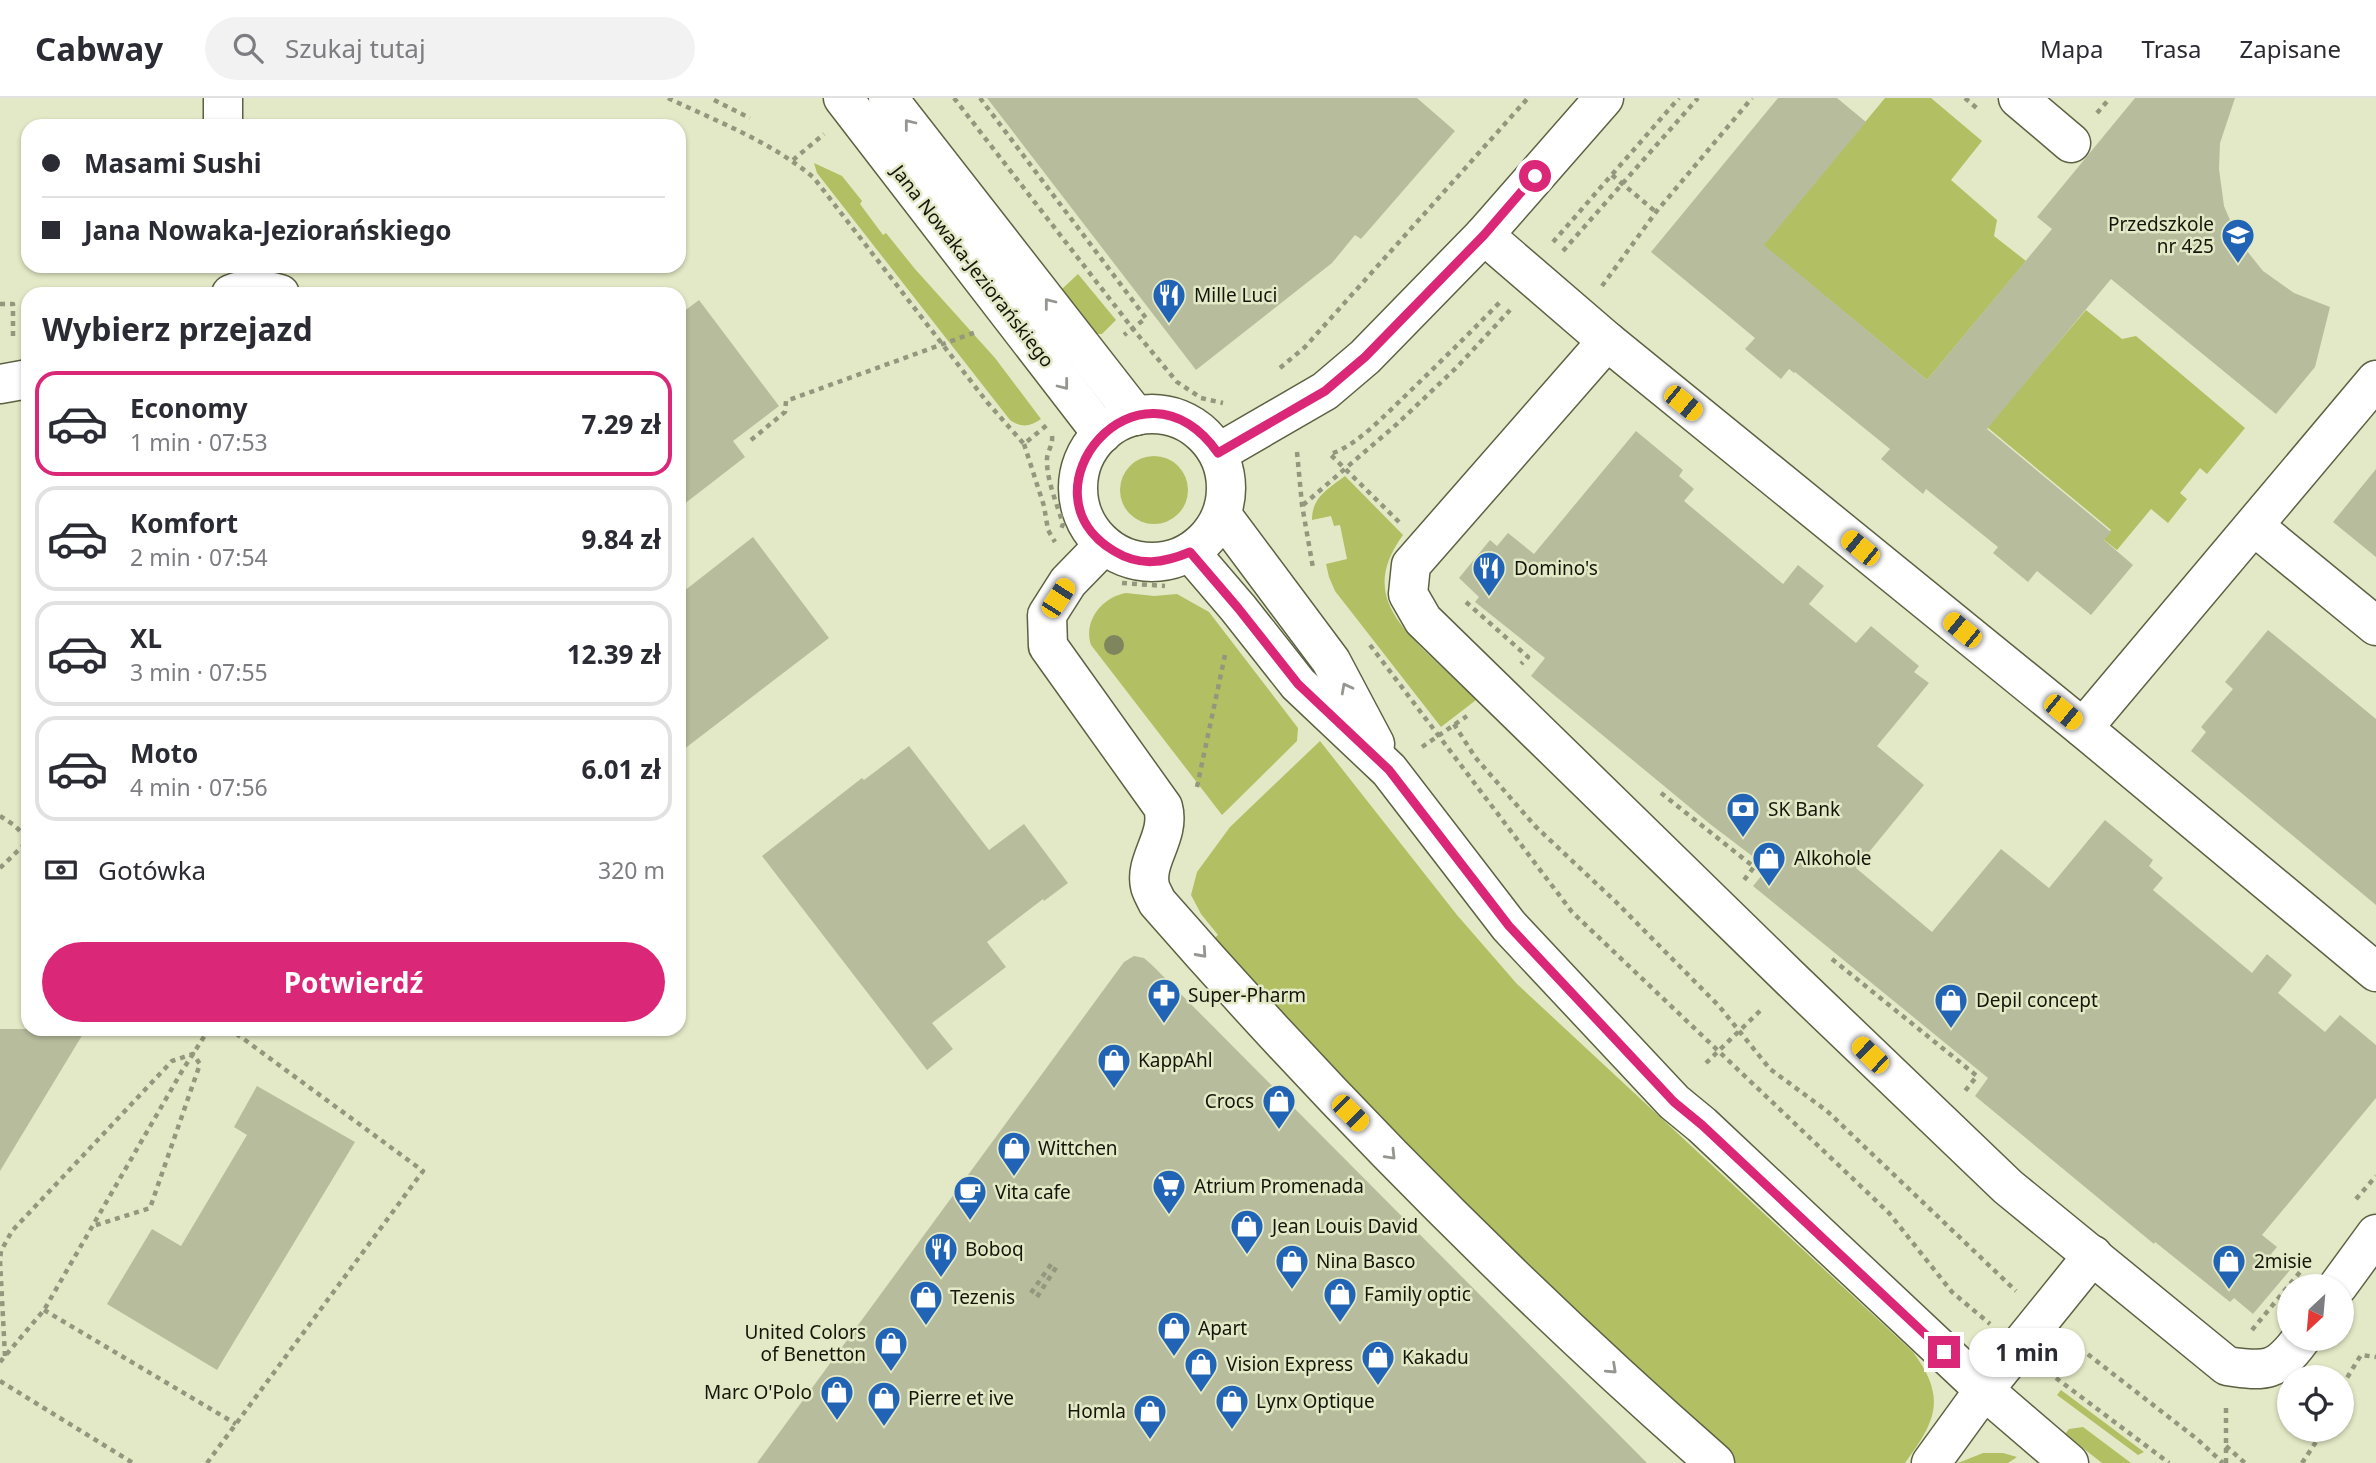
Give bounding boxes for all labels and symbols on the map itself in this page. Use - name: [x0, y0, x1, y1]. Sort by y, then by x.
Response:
- one-way arrow: [904, 120, 917, 132]
- street label: Jana Nowaka-Jeziorańskiego: [884, 158, 1060, 373]
- route start: [1519, 160, 1551, 192]
- place label: Przedszkole nr 425: [2108, 211, 2214, 259]
- school or university icon: Przedszkole nr 425: [2219, 216, 2257, 265]
- restaurant icon: Mille Luci: [1150, 276, 1188, 325]
- place label: Mille Luci: [1194, 282, 1277, 308]
- one-way arrow: [1045, 299, 1058, 311]
- one-way arrow: [1056, 377, 1069, 390]
- car: [1661, 382, 1706, 424]
- car: [1838, 527, 1883, 569]
- restaurant icon: Domino's: [1470, 549, 1508, 598]
- place label: Domino's: [1514, 555, 1598, 581]
- car: [1038, 575, 1079, 621]
- car: [1940, 609, 1985, 651]
- one-way arrow: [1340, 683, 1354, 695]
- car: [2041, 691, 2086, 733]
- bank icon: SK Bank: [1724, 790, 1762, 839]
- place label: SK Bank: [1768, 796, 1840, 822]
- shop icon: Alkohole: [1750, 839, 1788, 888]
- place label: Alkohole: [1794, 845, 1872, 871]
- one-way arrow: [1194, 945, 1207, 958]
- pharmacy icon: Super-Pharm: [1145, 976, 1183, 1025]
- shop icon: Depil concept: [1932, 981, 1970, 1030]
- place label: Super-Pharm: [1188, 982, 1306, 1008]
- place label: Depil concept: [1976, 987, 2098, 1013]
- car: [1848, 1033, 1893, 1077]
- shop icon: KappAhl: [1095, 1041, 1133, 1090]
- place label: KappAhl: [1138, 1047, 1213, 1073]
- shop icon: Crocs: [1260, 1082, 1298, 1131]
- place label: Crocs: [1205, 1088, 1254, 1114]
- car: [1328, 1091, 1373, 1135]
- shop icon: Wittchen: [995, 1129, 1033, 1178]
- place label: Wittchen: [1038, 1135, 1118, 1161]
- one-way arrow: [1383, 1146, 1396, 1159]
- supermarket icon: Atrium Promenada: [1150, 1167, 1188, 1216]
- cafe icon: Vita cafe: [951, 1173, 989, 1222]
- place label: Atrium Promenada: [1194, 1173, 1364, 1199]
- place label: Vita cafe: [995, 1179, 1071, 1205]
- shop icon: Jean Louis David: [1228, 1207, 1266, 1256]
- place label: Jean Louis David: [1270, 1213, 1418, 1239]
- restaurant icon: Boboq: [922, 1230, 960, 1279]
- place label: Boboq: [965, 1236, 1024, 1262]
- shop icon: Nina Basco: [1273, 1242, 1311, 1291]
- shop icon: 2misie: [2210, 1242, 2248, 1291]
- place label: Nina Basco: [1316, 1248, 1415, 1274]
- place label: 2misie: [2254, 1248, 2312, 1274]
- north arrow: [2277, 1274, 2354, 1351]
- shop icon: Family optic: [1321, 1275, 1359, 1324]
- shop icon: Tezenis: [907, 1278, 945, 1327]
- place label: Family optic: [1364, 1281, 1471, 1307]
- place label: Tezenis: [950, 1284, 1015, 1310]
- shop icon: Apart: [1155, 1309, 1193, 1358]
- place label: Apart: [1198, 1315, 1247, 1341]
- place label: United Colors of Benetton: [744, 1319, 866, 1367]
- shop icon: United Colors of Benetton: [872, 1324, 910, 1373]
- callout: 1 min: [1968, 1328, 2084, 1376]
- route end: [1928, 1336, 1960, 1368]
- shop icon: Kakadu: [1359, 1338, 1397, 1387]
- place label: Kakadu: [1402, 1344, 1469, 1370]
- shop icon: Vision Express: [1182, 1345, 1220, 1394]
- place label: Vision Express: [1226, 1351, 1353, 1377]
- one-way arrow: [1604, 1361, 1617, 1374]
- shop icon: Marc O'Polo: [818, 1373, 856, 1422]
- place label: Marc O'Polo: [704, 1379, 812, 1405]
- shop icon: Pierre et ive: [865, 1379, 903, 1428]
- shop icon: Lynx Optique: [1213, 1382, 1251, 1431]
- place label: Pierre et ive: [908, 1385, 1014, 1411]
- place label: Lynx Optique: [1256, 1388, 1375, 1414]
- shop icon: Homla: [1131, 1392, 1169, 1441]
- place label: Homla: [1067, 1398, 1126, 1424]

